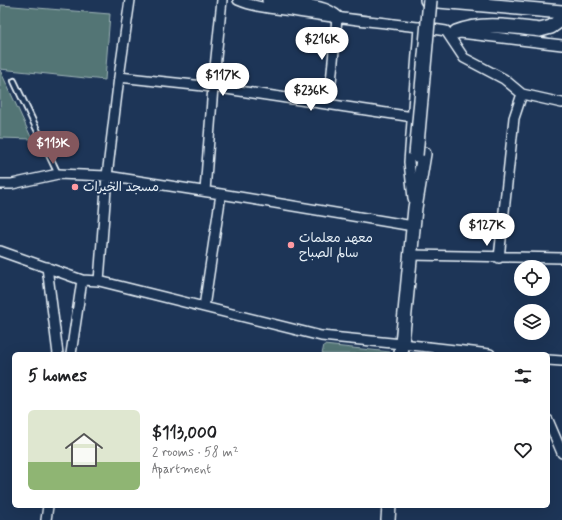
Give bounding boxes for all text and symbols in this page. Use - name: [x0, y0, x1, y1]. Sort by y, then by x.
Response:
- pin: $216K: [294, 27, 350, 61]
- text: $216K: [305, 31, 339, 48]
- pin: $117K: [195, 63, 251, 97]
- text: $117K: [205, 67, 241, 84]
- pin: $236K: [283, 78, 339, 112]
- text: $236K: [294, 82, 328, 99]
- pin: $113K: [25, 131, 81, 165]
- text: $113K: [36, 135, 70, 152]
- place label: مسجد الخيرات: [83, 179, 159, 196]
- marker: مسجد الخيرات: [70, 182, 80, 192]
- pin: $127K: [459, 213, 515, 247]
- text: $127K: [469, 217, 505, 234]
- place label: معهد معلمات سالم الصباح: [299, 230, 373, 263]
- marker: معهد معلمات سالم الصباح: [286, 240, 296, 250]
- map controls: [514, 260, 550, 340]
- button: locate: [514, 260, 550, 296]
- button: layers: [514, 304, 550, 340]
- text: 5 homes: [28, 365, 87, 387]
- icon: filters: [512, 365, 534, 387]
- text: $113,000: [152, 422, 217, 444]
- icon: home: [60, 426, 108, 474]
- icon: heart: [512, 439, 534, 461]
- text: 2 rooms · 58 m²: [152, 444, 239, 461]
- text: Apartment: [152, 461, 211, 478]

